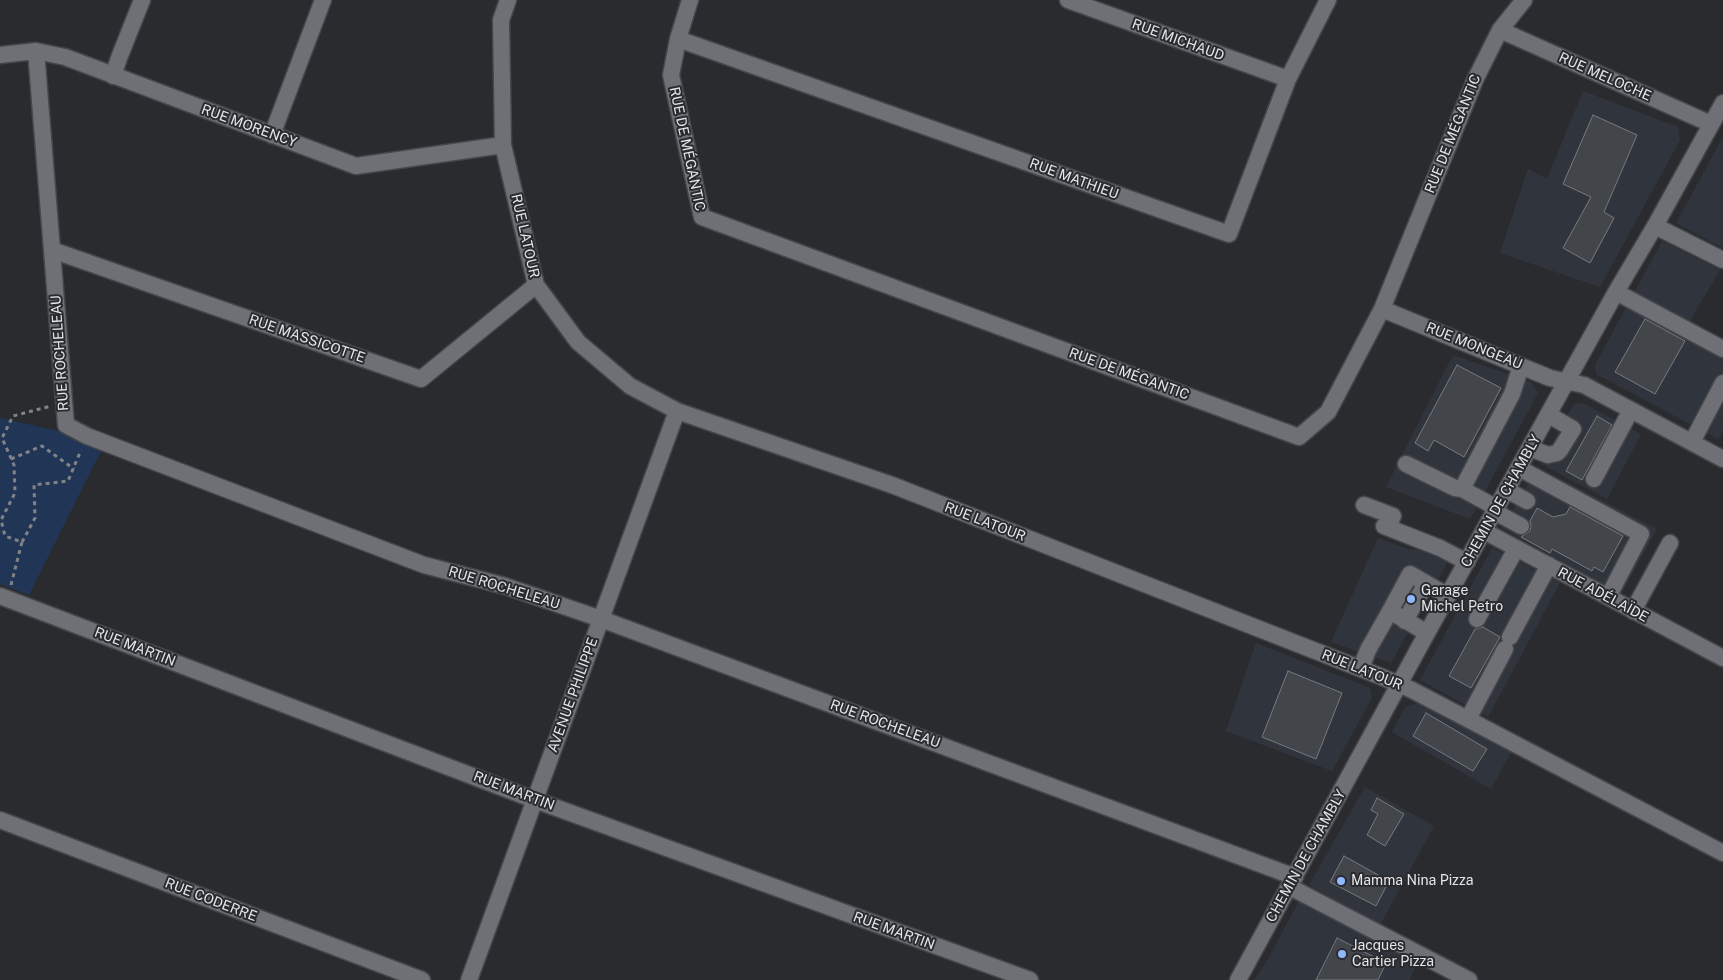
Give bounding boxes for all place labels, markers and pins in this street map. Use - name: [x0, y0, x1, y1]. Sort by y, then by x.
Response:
- place label: Garage Michel Petro: [1421, 583, 1503, 616]
- marker: Garage Michel Petro: [1405, 593, 1417, 605]
- place label: Mamma Nina Pizza: [1351, 873, 1474, 889]
- marker: Mamma Nina Pizza: [1335, 875, 1347, 887]
- place label: Jacques Cartier Pizza: [1352, 938, 1434, 970]
- marker: Jacques Cartier Pizza: [1336, 948, 1348, 960]

